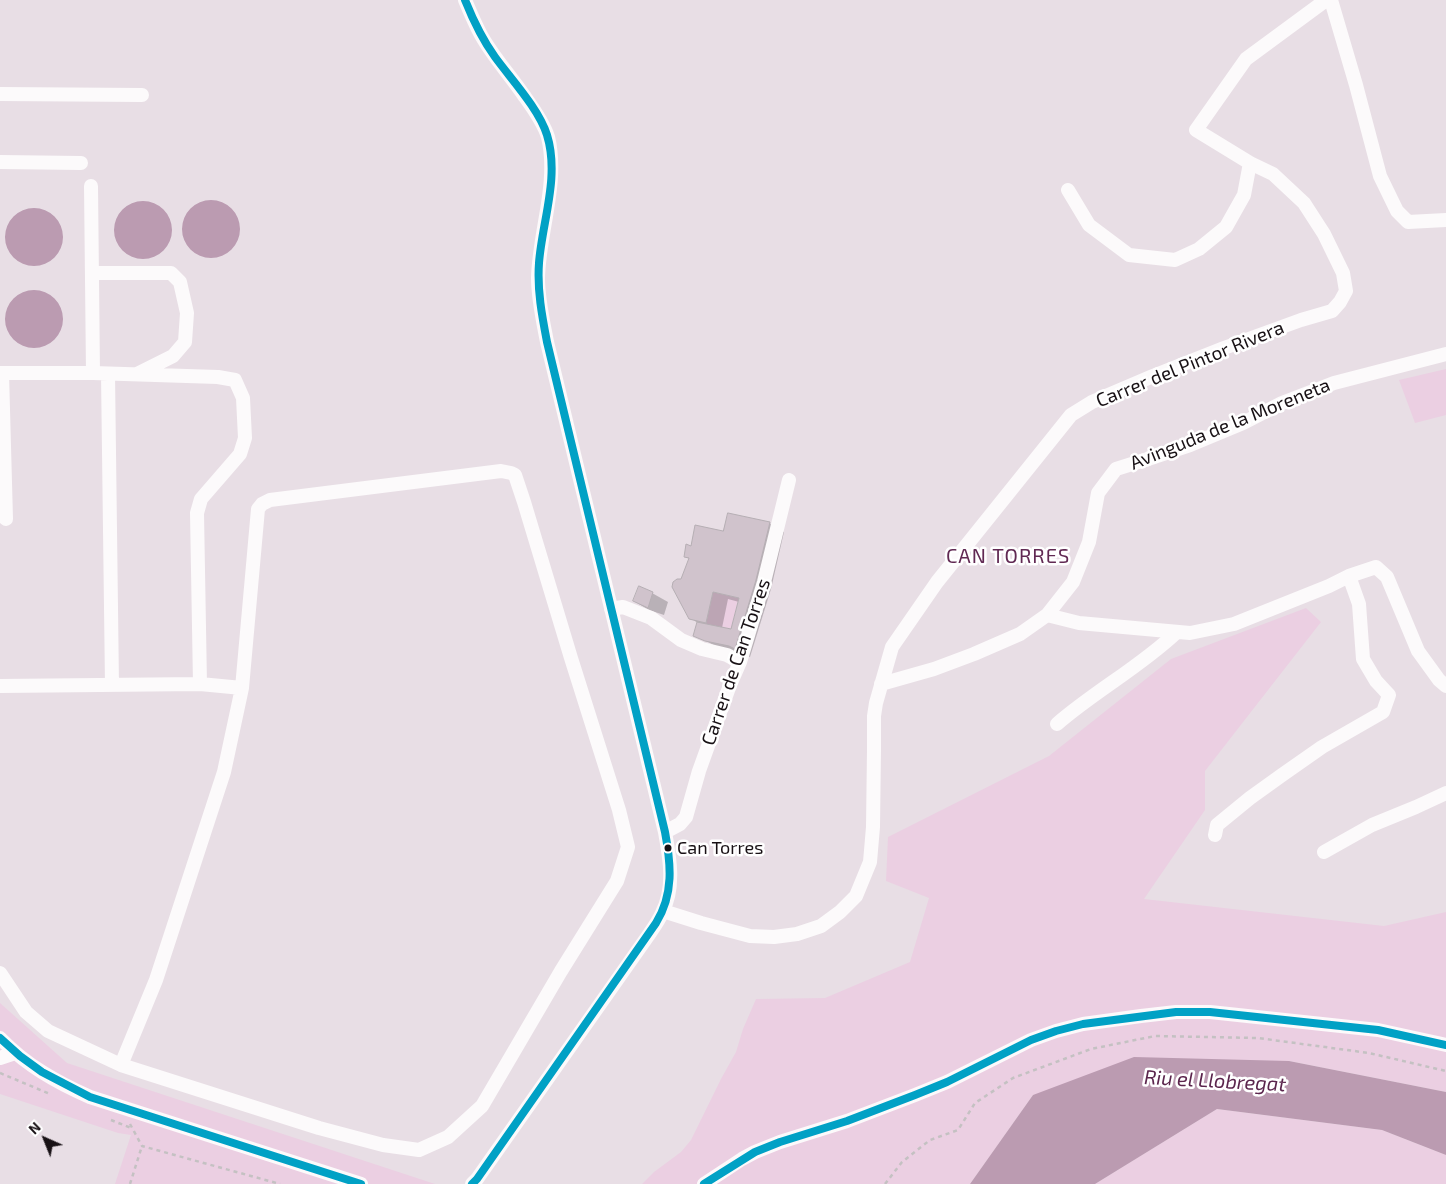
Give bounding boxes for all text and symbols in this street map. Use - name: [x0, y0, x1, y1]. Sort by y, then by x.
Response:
- street label: Carrer del Pintor Rivera: [1093, 316, 1287, 412]
- street label: Avinguda de la Moreneta: [1127, 373, 1333, 475]
- district label: CAN TORRES: [945, 544, 1071, 568]
- street label: Carrer de Can Torres: [697, 576, 775, 748]
- place label: Can Torres: [677, 837, 763, 859]
- marker: Can Torres: [663, 843, 673, 853]
- water label: Riu el Llobregat: [1143, 1065, 1287, 1097]
- north arrow: [20, 1114, 70, 1164]
- text: N: [25, 1118, 44, 1137]

